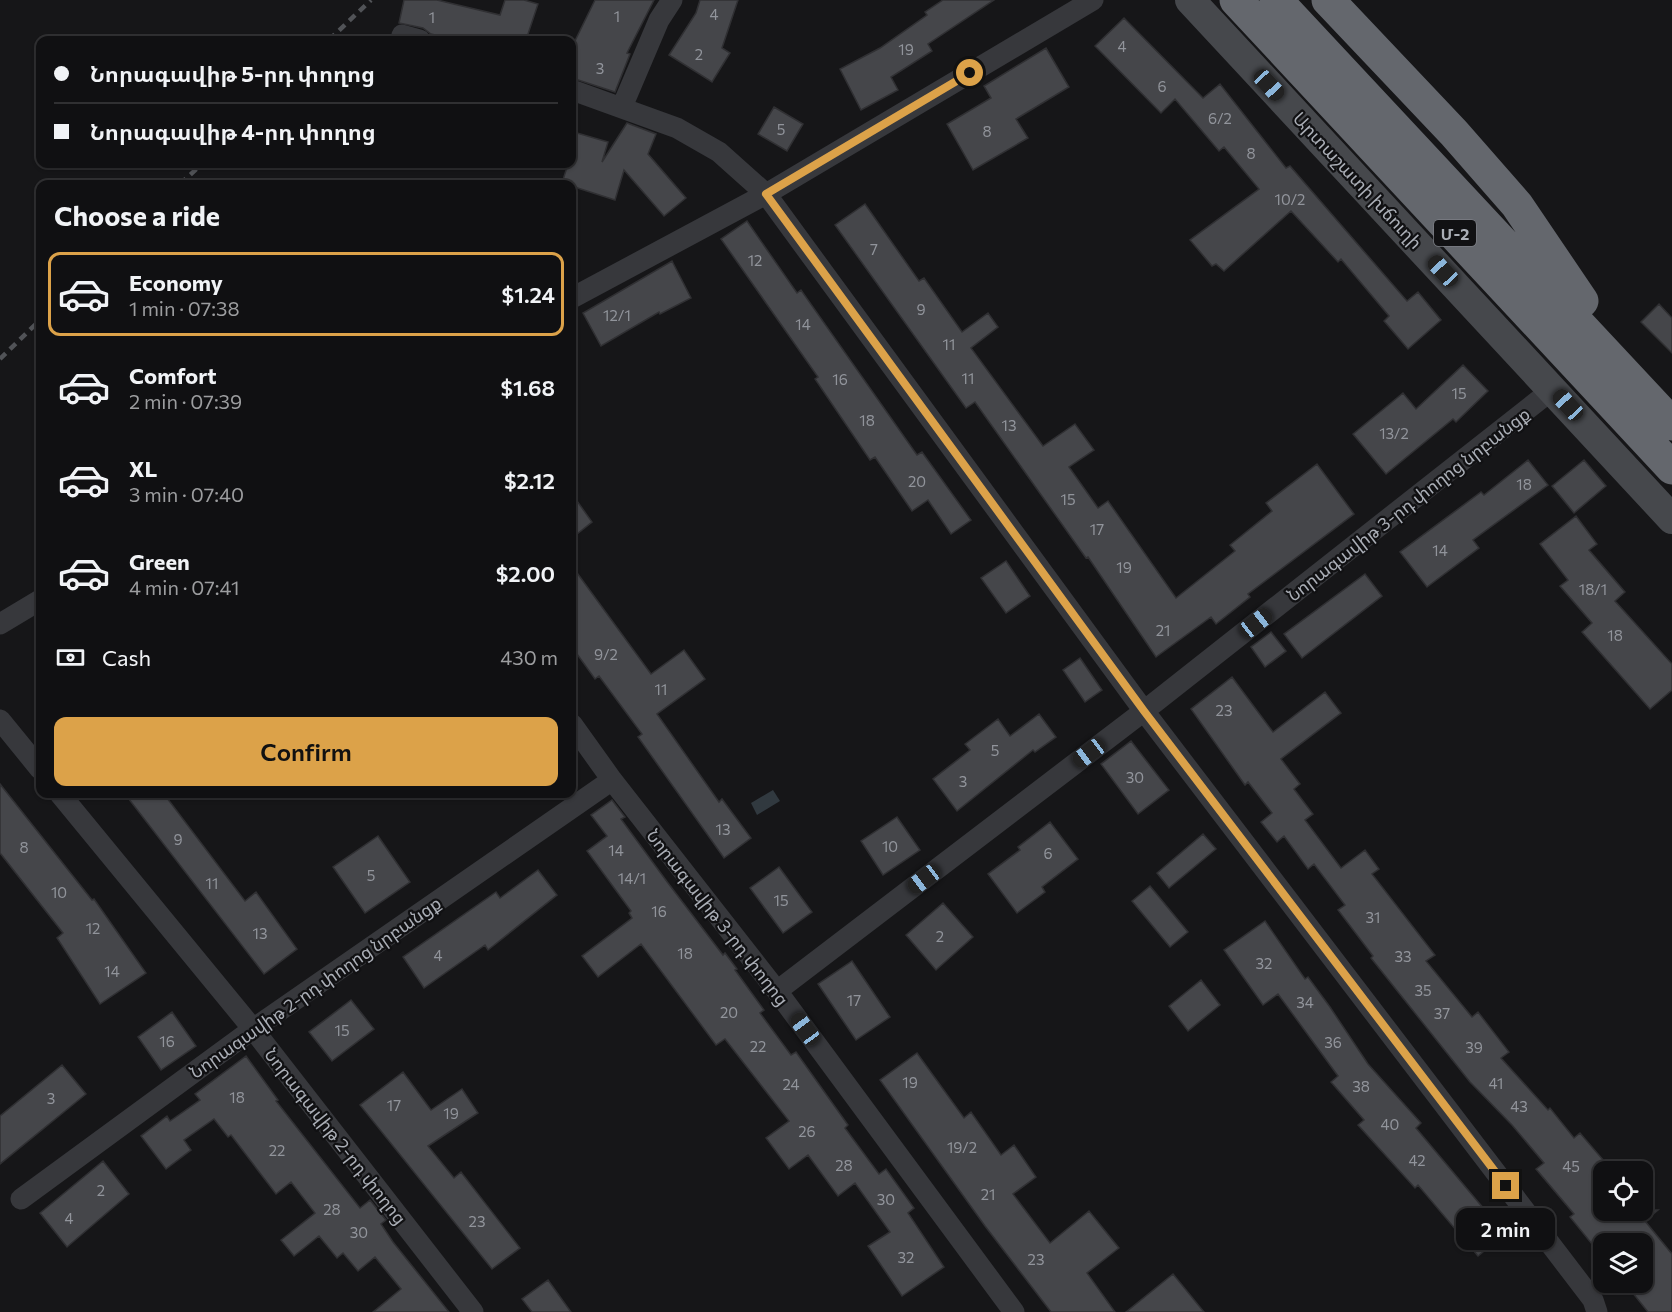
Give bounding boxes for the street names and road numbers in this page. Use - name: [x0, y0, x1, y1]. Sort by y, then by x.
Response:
- street label: Արտաշատի խճուղի: [1289, 107, 1427, 253]
- road number: Մ-2: [1434, 220, 1476, 246]
- street label: Նորագավիթ 3-րդ փողոց նրբանցք: [1282, 402, 1534, 606]
- street label: Նորագավիթ 3-րդ փողոց: [642, 824, 794, 1010]
- street label: Նորագավիթ 2-րդ փողոց նրբանցք: [185, 891, 445, 1083]
- street label: Նորագավիթ 2-րդ փողոց: [260, 1044, 412, 1228]

